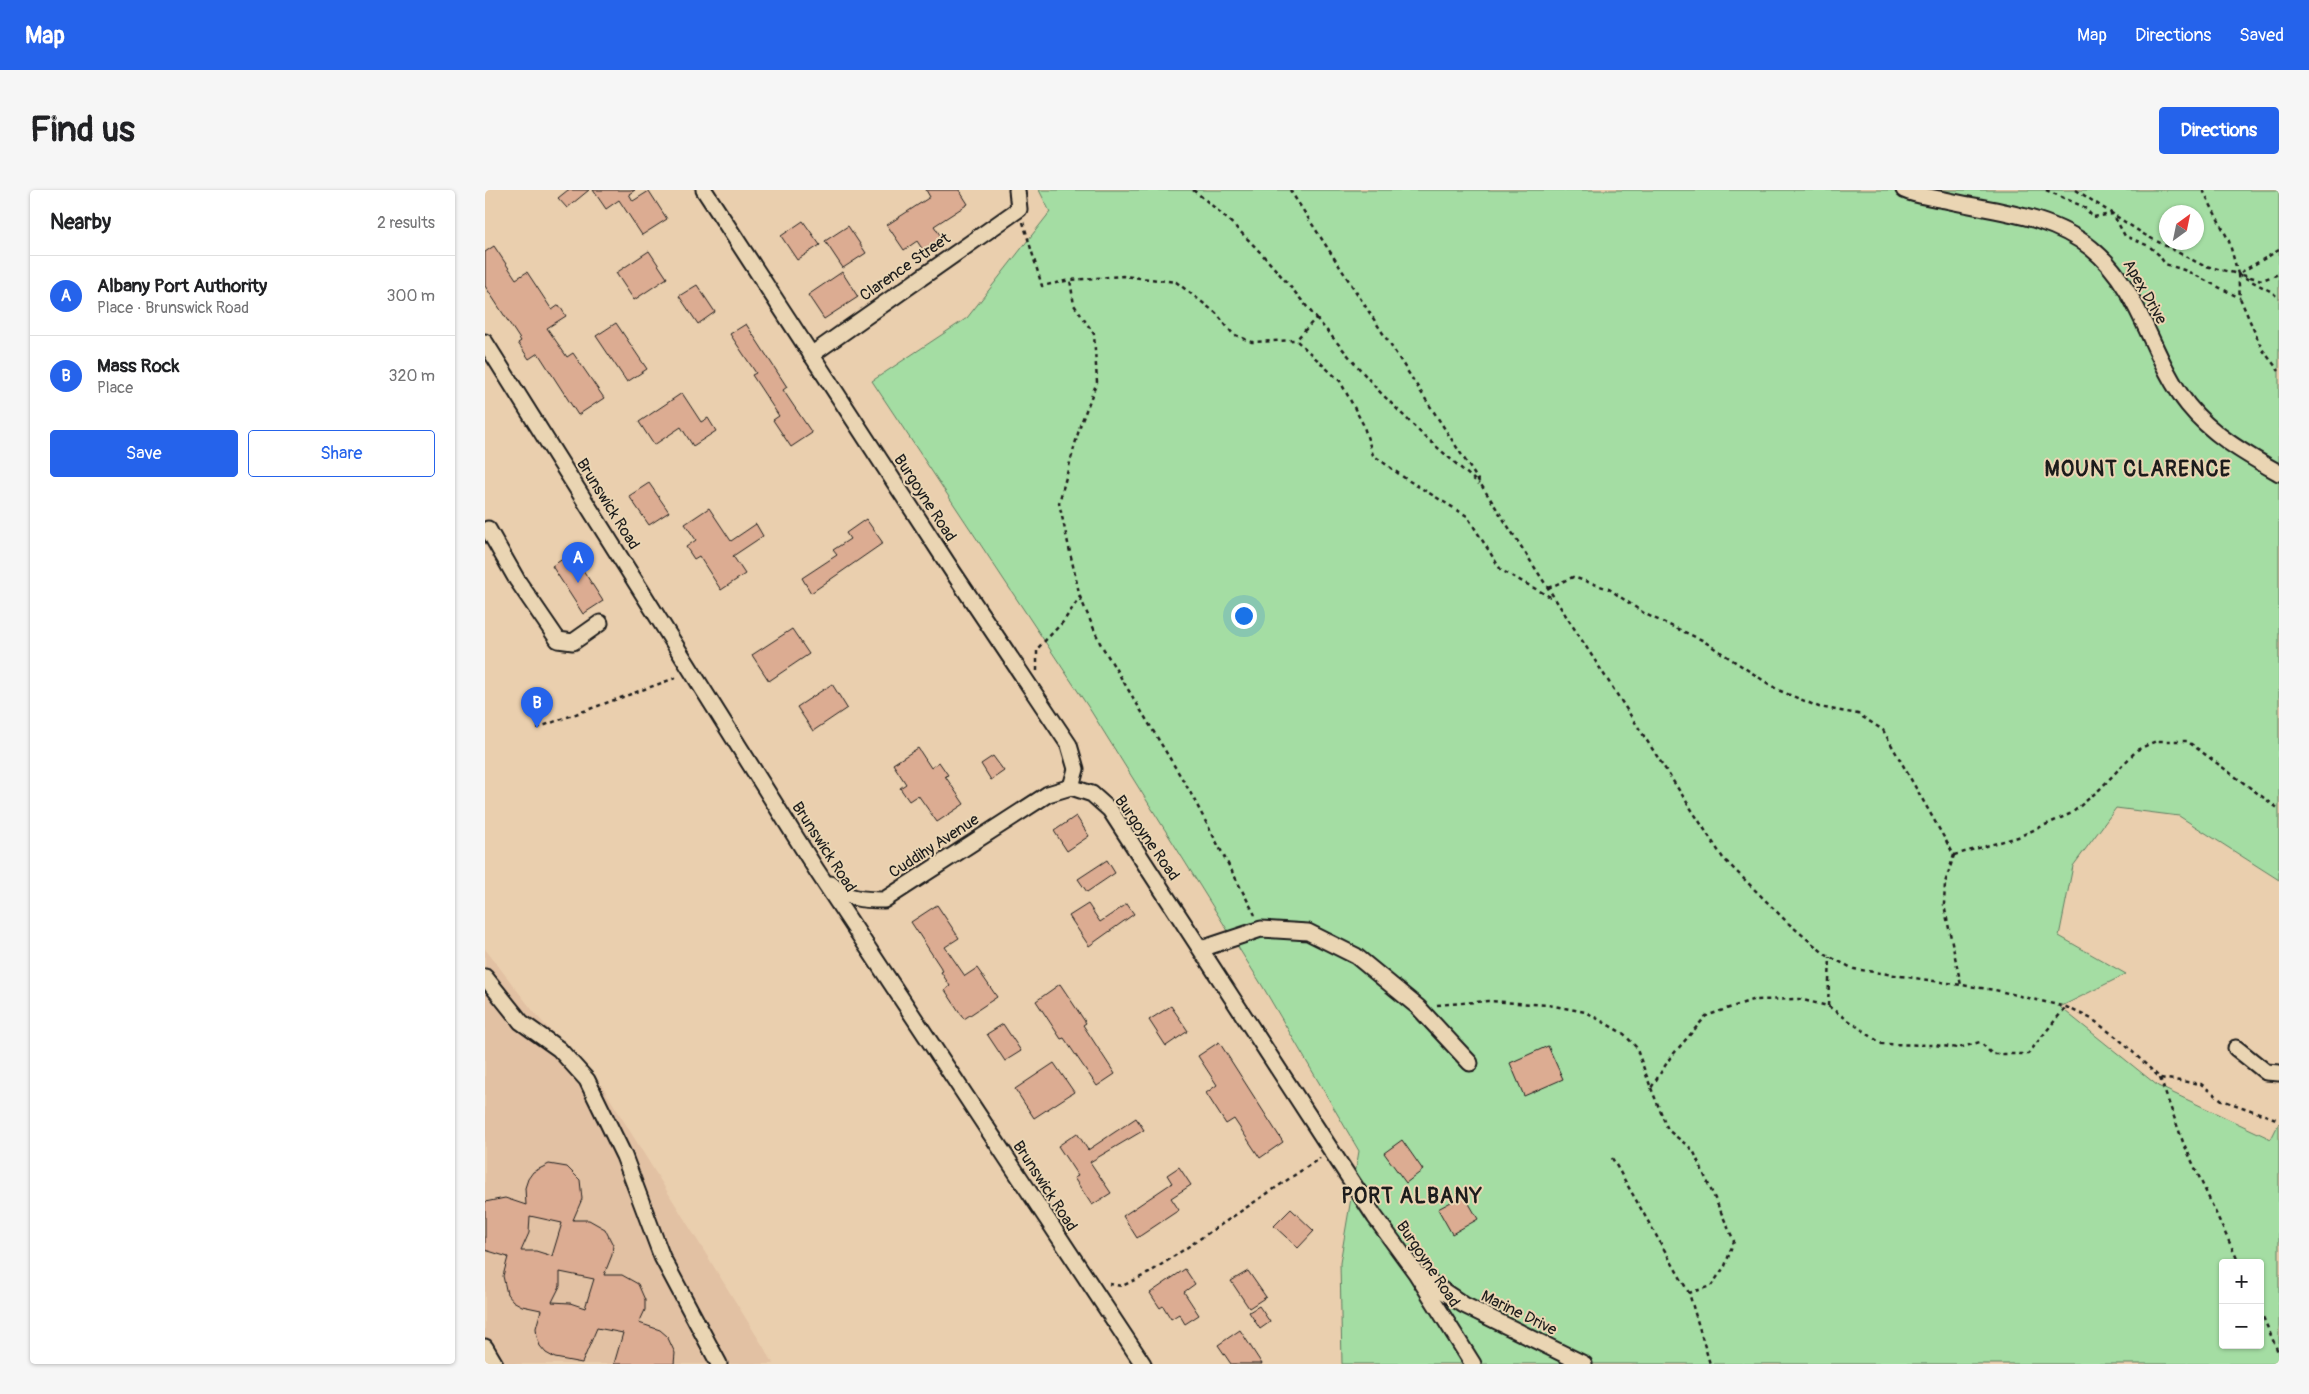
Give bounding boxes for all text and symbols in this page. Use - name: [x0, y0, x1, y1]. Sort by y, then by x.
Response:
- text: Map: [25, 21, 65, 50]
- text: Map: [2077, 24, 2107, 47]
- text: Directions: [2135, 24, 2211, 47]
- text: Saved: [2239, 24, 2284, 47]
- button: Directions: [2159, 107, 2279, 154]
- text: Find us: [30, 108, 135, 152]
- north arrow: [2159, 205, 2204, 250]
- text: Nearby: [50, 209, 111, 236]
- text: 2 results: [377, 213, 435, 233]
- street label: Clarence Street: [856, 228, 955, 306]
- street label: Apex Drive: [2118, 256, 2172, 328]
- text: Albany Port Authority: [97, 274, 267, 298]
- text: A: [61, 286, 71, 306]
- text: 300 m: [387, 286, 435, 306]
- text: Place · Brunswick Road: [97, 298, 249, 318]
- text: Mass Rock: [97, 354, 179, 378]
- text: B: [61, 366, 71, 386]
- text: 320 m: [389, 366, 435, 386]
- text: Place: [97, 378, 133, 398]
- button: Save: [50, 430, 238, 477]
- button: Share: [248, 430, 435, 477]
- street label: Burgoyne Road: [889, 451, 961, 545]
- street label: Brunswick Road: [572, 455, 644, 553]
- district label: MOUNT CLARENCE: [2045, 456, 2231, 483]
- pin: A: [562, 542, 594, 583]
- your location: [1231, 603, 1257, 629]
- pin: B: [521, 687, 553, 728]
- street label: Burgoyne Road: [1110, 791, 1184, 885]
- street label: Brunswick Road: [787, 798, 861, 896]
- street label: Cuddihy Avenue: [885, 809, 983, 883]
- street label: Brunswick Road: [1008, 1137, 1082, 1235]
- district label: PORT ALBANY: [1341, 1183, 1483, 1210]
- street label: Burgoyne Road: [1392, 1217, 1464, 1311]
- map controls: [2219, 1259, 2264, 1349]
- button: +: [2219, 1259, 2264, 1304]
- street label: Marine Drive: [1478, 1286, 1560, 1340]
- button: −: [2219, 1304, 2264, 1349]

